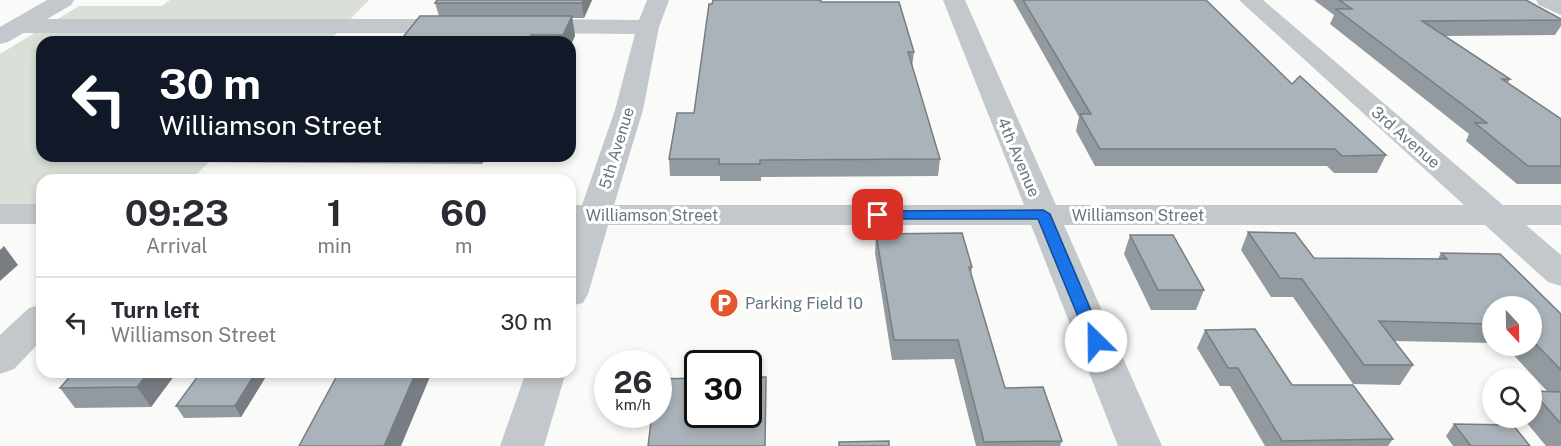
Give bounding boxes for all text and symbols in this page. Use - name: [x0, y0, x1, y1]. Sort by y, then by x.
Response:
- text: 30 m: [159, 59, 261, 108]
- icon: left: [60, 60, 138, 138]
- street label: 3rd Avenue: [1368, 102, 1444, 172]
- street label: 5th Avenue: [595, 105, 638, 191]
- text: Williamson Street: [159, 109, 382, 141]
- street label: 4th Avenue: [993, 115, 1044, 200]
- pin: [852, 189, 903, 240]
- text: 09:23: [125, 192, 229, 234]
- text: 1: [327, 192, 342, 234]
- text: 60: [440, 192, 487, 234]
- icon: arrive: [861, 198, 894, 231]
- street label: Williamson Street: [586, 206, 718, 225]
- street label: Williamson Street: [1072, 206, 1204, 225]
- text: Arrival: [146, 234, 208, 258]
- text: min: [318, 234, 352, 258]
- text: m: [455, 234, 472, 258]
- parking icon: Parking Field 10: [708, 287, 740, 319]
- place label: Parking Field 10: [745, 294, 863, 313]
- north arrow: [1482, 296, 1542, 356]
- map controls: [1482, 296, 1542, 428]
- text: Turn left: [111, 297, 200, 323]
- icon: left: [60, 306, 93, 339]
- text: 30 m: [500, 309, 552, 335]
- position arrow: [1064, 309, 1128, 373]
- text: Williamson Street: [111, 323, 276, 347]
- speed limit sign: 30: [684, 350, 762, 428]
- text: 26: [614, 364, 652, 400]
- button: search: [1482, 368, 1542, 428]
- text: km/h: [615, 396, 651, 413]

